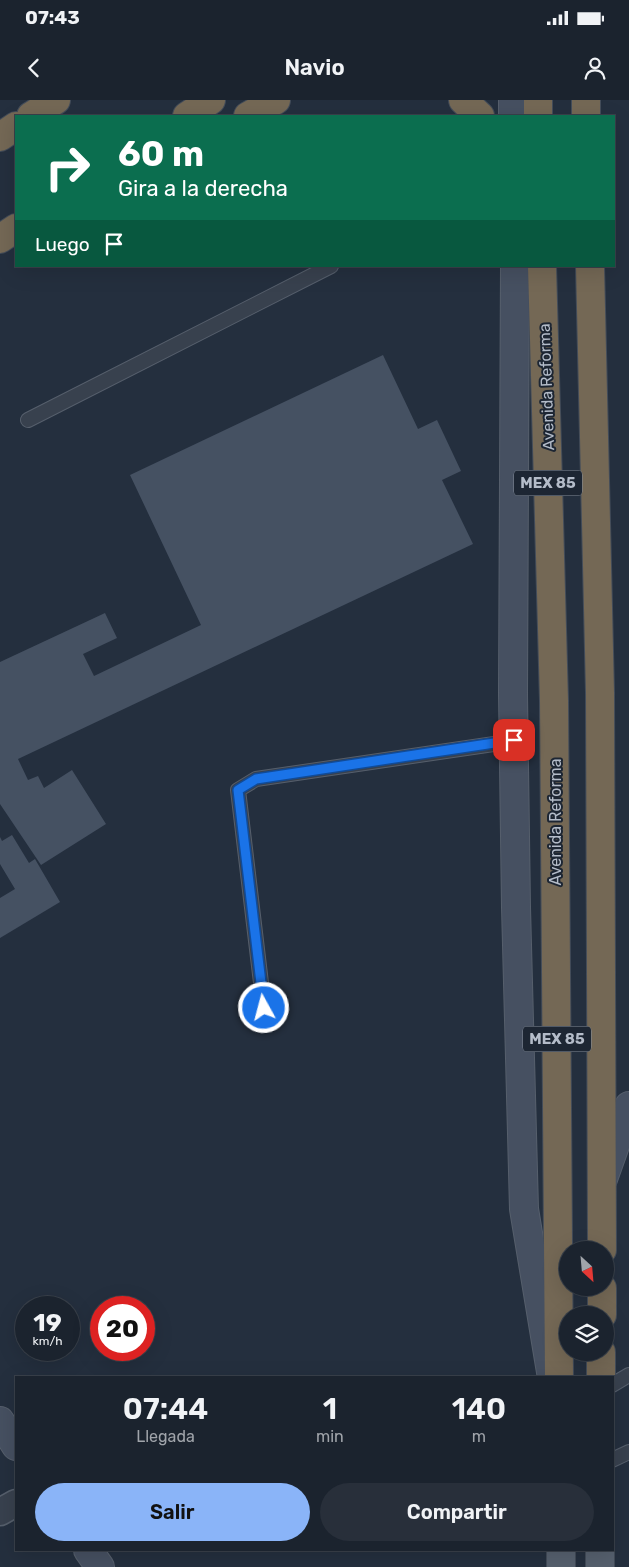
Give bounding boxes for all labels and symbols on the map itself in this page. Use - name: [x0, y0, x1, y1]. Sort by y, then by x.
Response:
- street label: Avenida Reforma: [535, 323, 558, 451]
- road number: MEX 85: [514, 470, 582, 496]
- pin: [493, 719, 535, 761]
- street label: Avenida Reforma: [546, 758, 565, 886]
- position arrow: [237, 981, 289, 1033]
- road number: MEX 85: [523, 1026, 591, 1052]
- north arrow: [559, 1241, 614, 1296]
- speed limit sign: 20: [90, 1296, 155, 1361]

